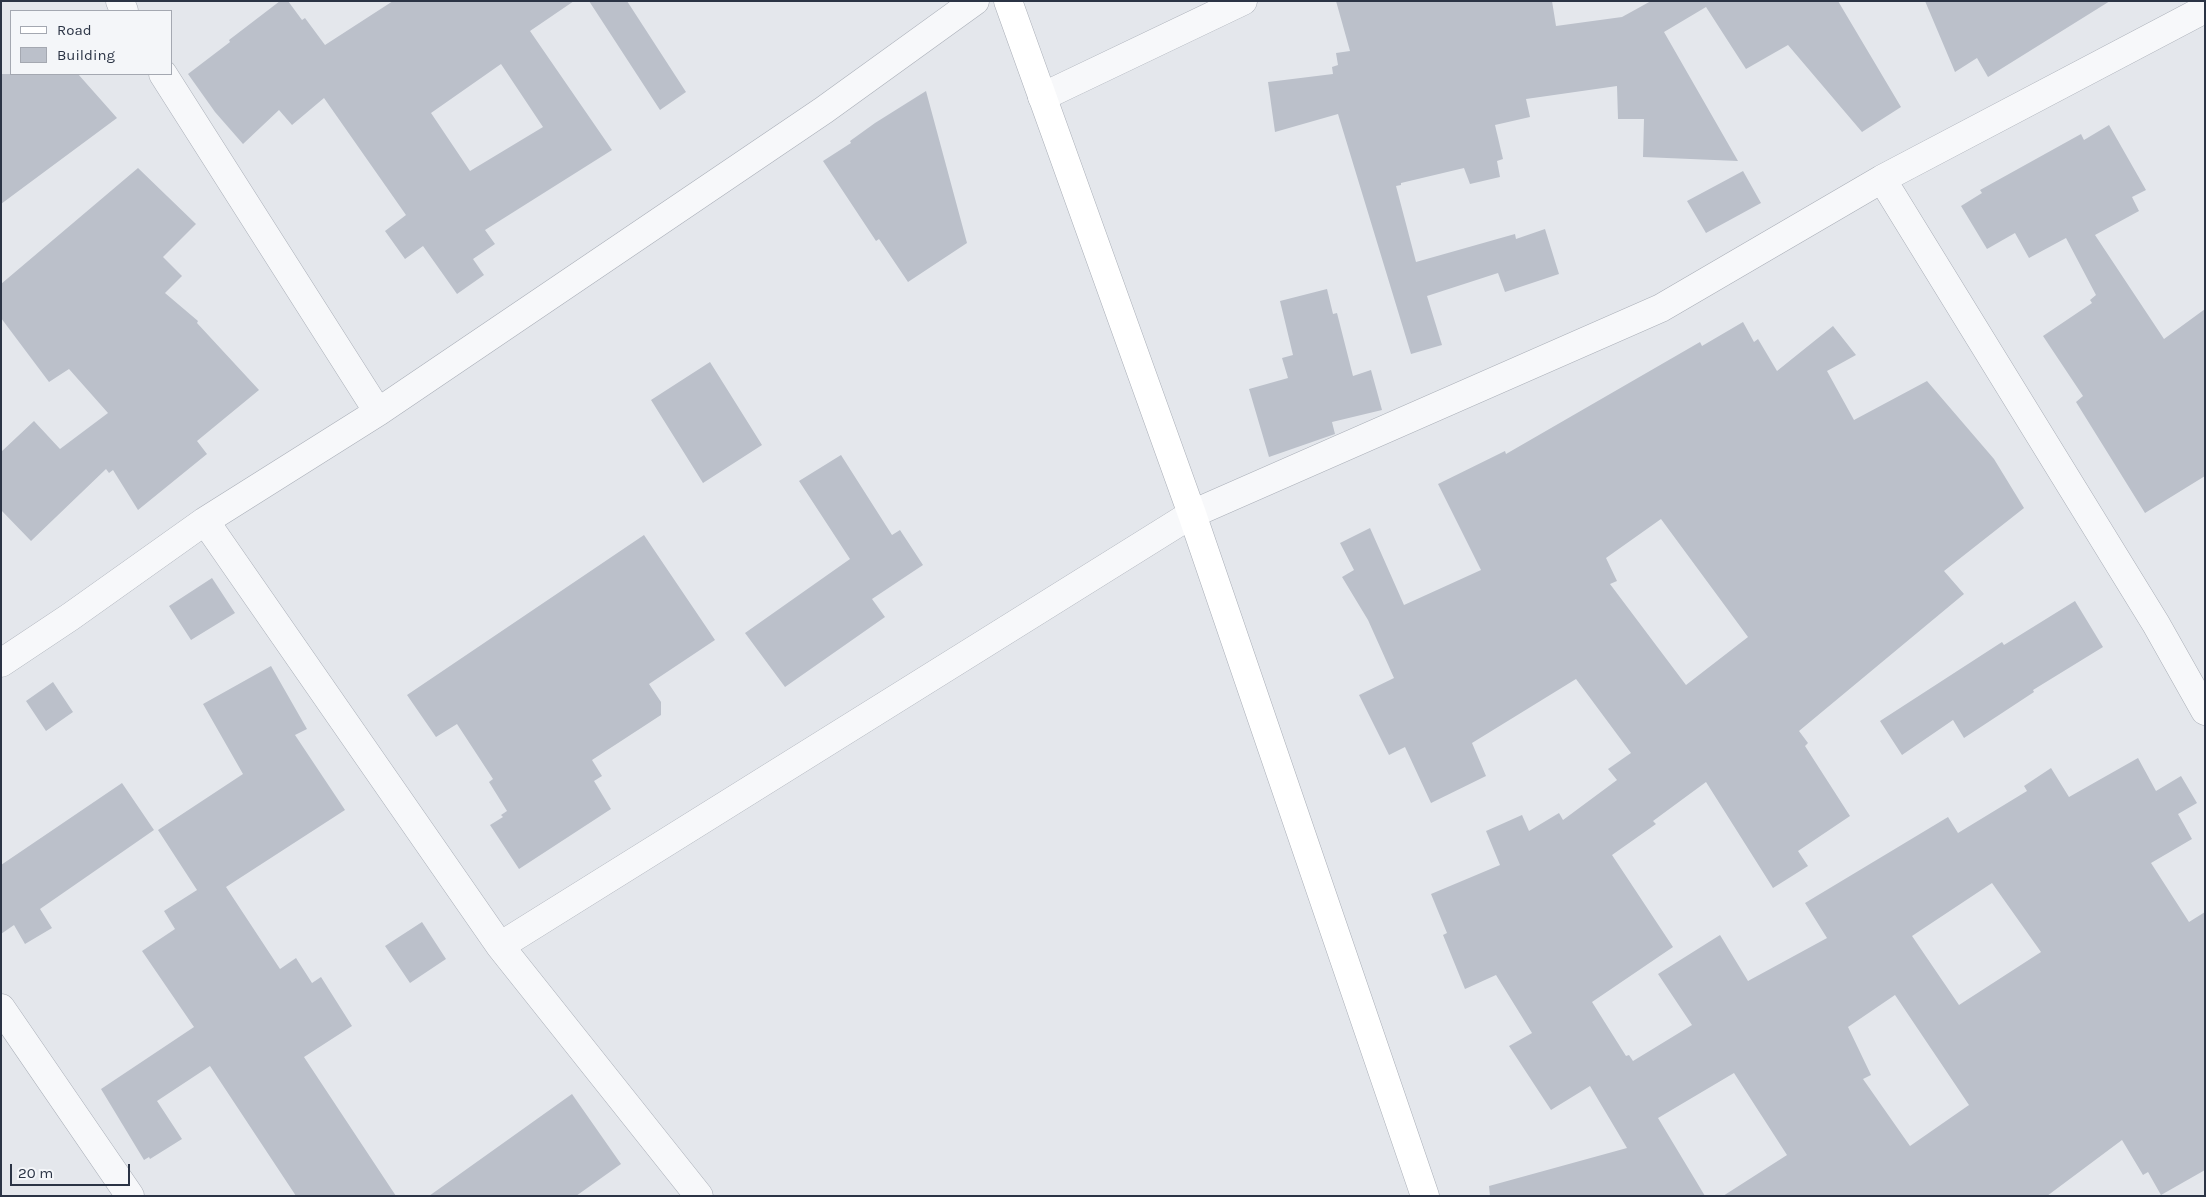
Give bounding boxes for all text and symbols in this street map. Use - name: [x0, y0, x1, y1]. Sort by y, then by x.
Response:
- legend: [10, 10, 172, 75]
- text: Road: [57, 21, 92, 39]
- text: Building: [57, 46, 115, 64]
- scale bar: [12, 1154, 132, 1186]
- text: 20 m: [18, 1164, 53, 1182]

